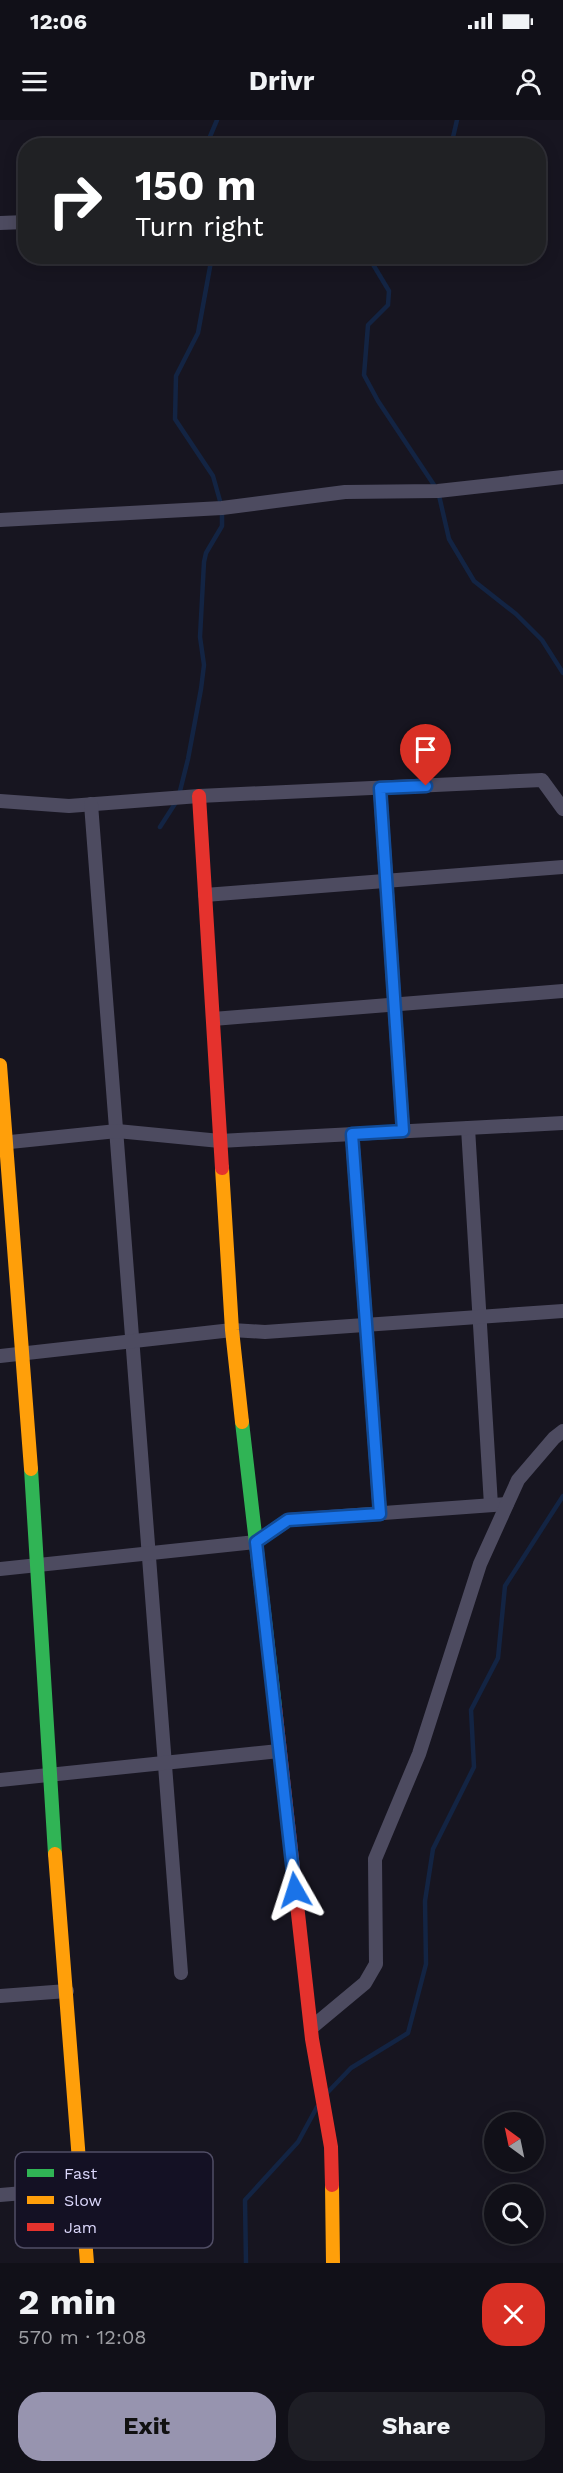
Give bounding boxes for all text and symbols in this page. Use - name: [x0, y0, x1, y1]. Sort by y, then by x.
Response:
- text: 12:06: [30, 9, 87, 34]
- icon: menu: [18, 65, 51, 98]
- text: Drivr: [249, 65, 314, 97]
- icon: person: [512, 65, 545, 98]
- text: 150 m: [135, 161, 256, 210]
- icon: right: [36, 162, 114, 240]
- text: Turn right: [135, 211, 264, 243]
- pin: [400, 724, 451, 786]
- icon: arrive: [409, 733, 442, 766]
- position arrow: [263, 1858, 327, 1922]
- north arrow: [484, 2112, 544, 2172]
- map controls: [484, 2112, 544, 2244]
- legend: [15, 2152, 213, 2248]
- text: Fast: [64, 2164, 97, 2183]
- button: search: [484, 2184, 544, 2244]
- text: Slow: [64, 2191, 102, 2210]
- text: Jam: [64, 2218, 97, 2237]
- text: 2 min: [18, 2281, 116, 2323]
- button: close: [482, 2283, 545, 2346]
- text: 570 m · 12:08: [18, 2325, 147, 2349]
- button: Exit: [18, 2392, 276, 2461]
- button: Share: [288, 2392, 545, 2461]

